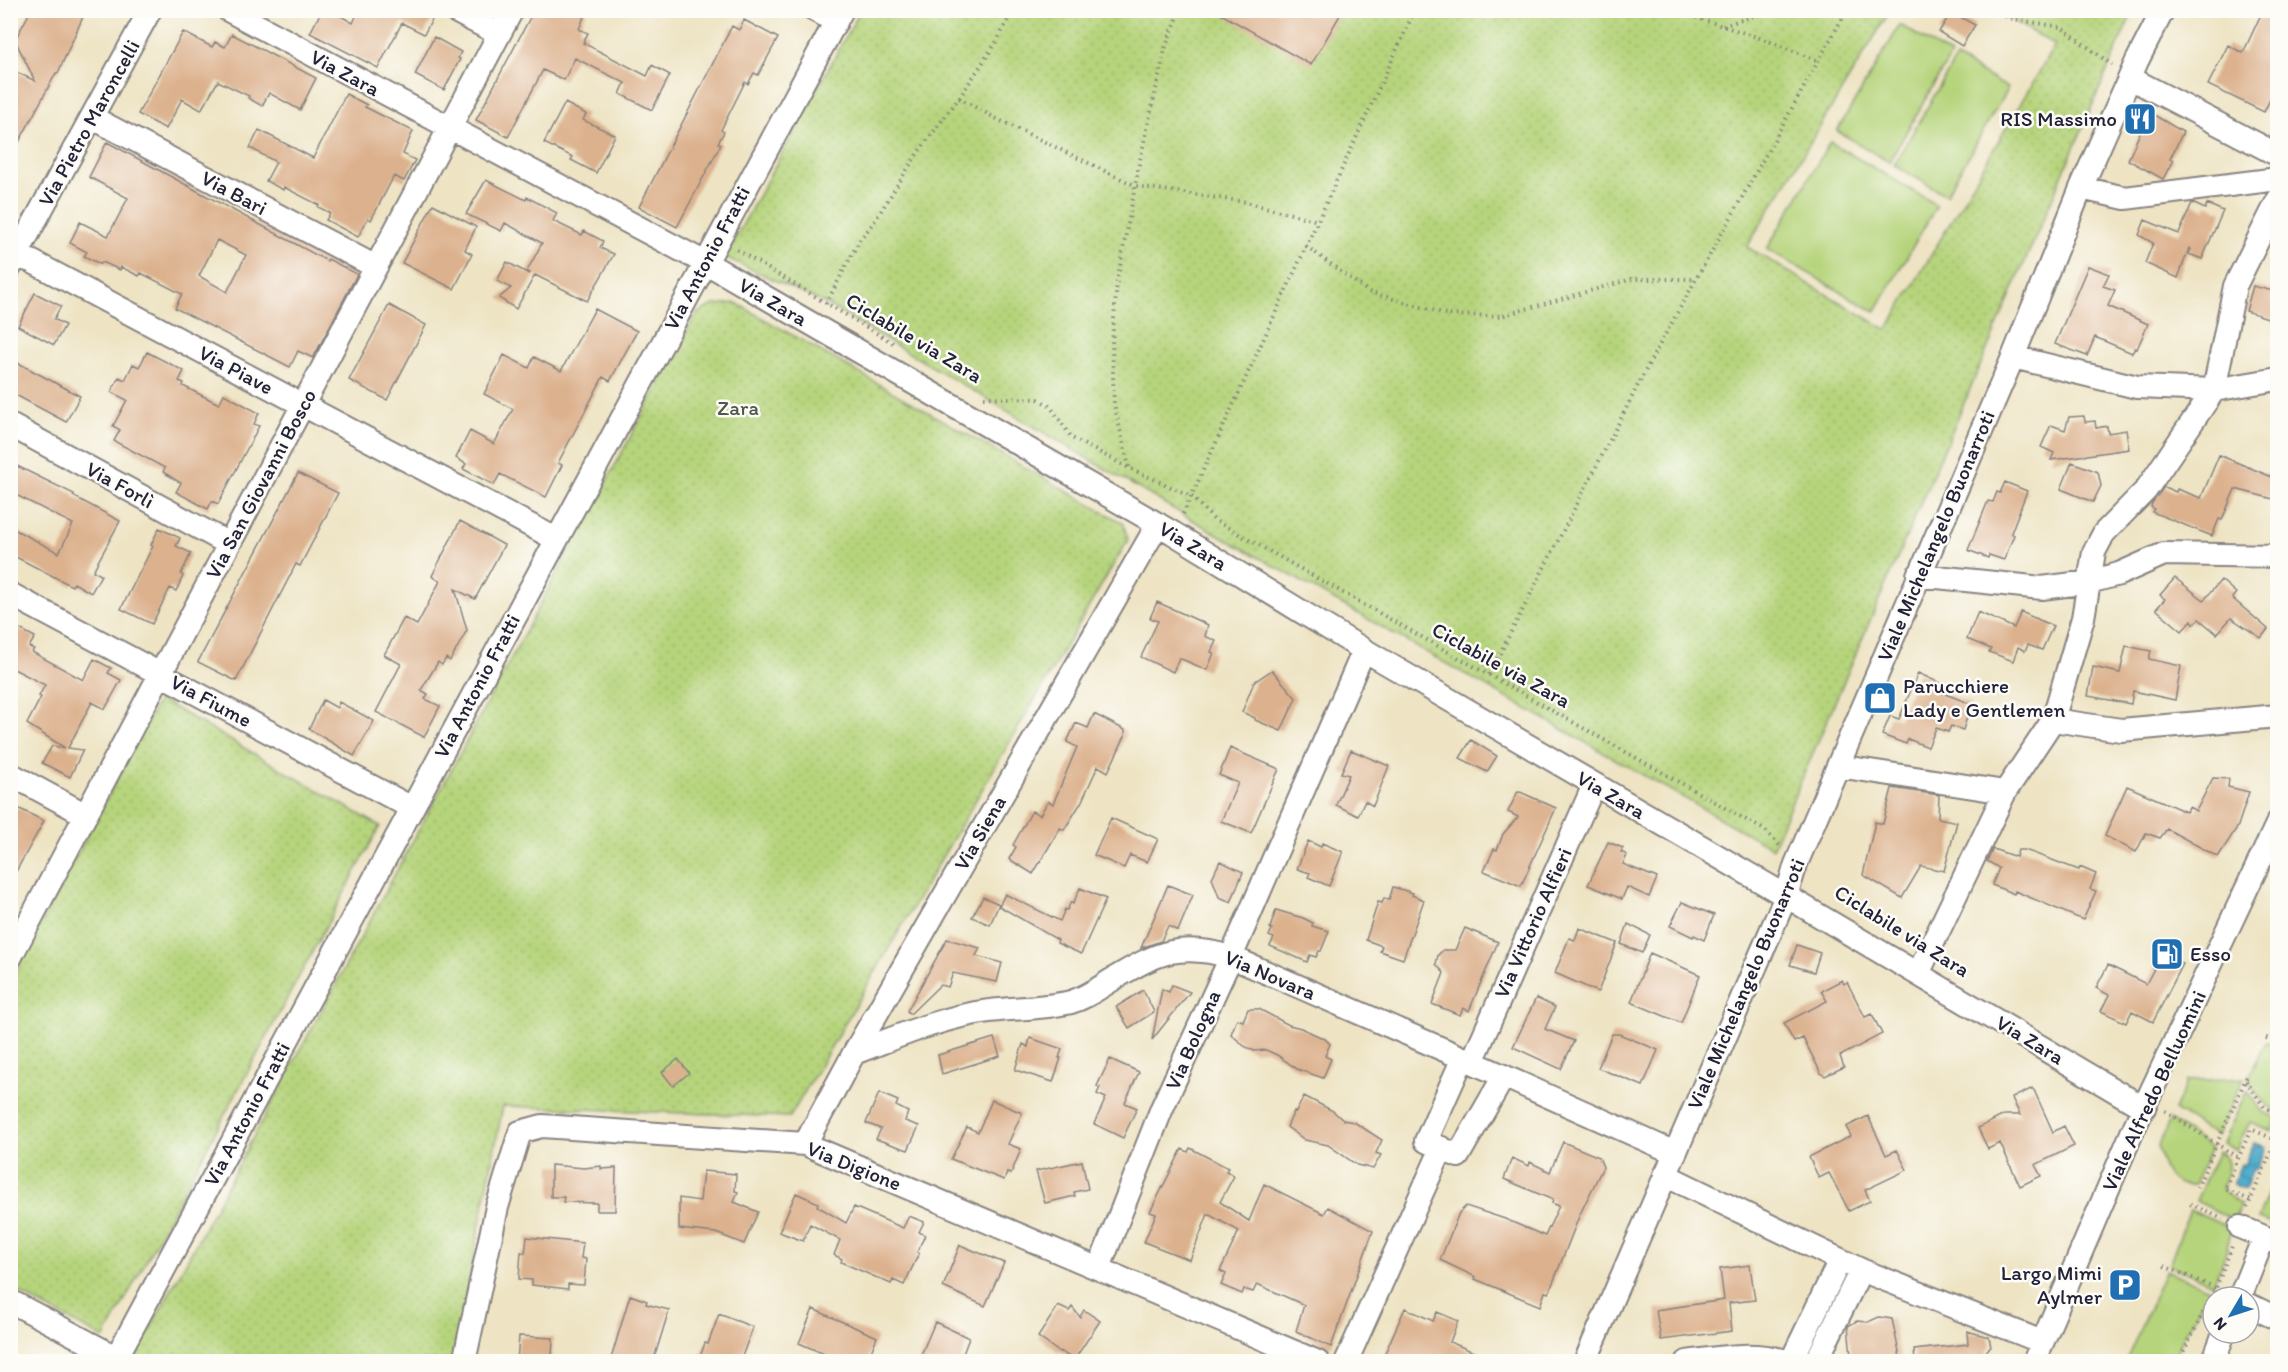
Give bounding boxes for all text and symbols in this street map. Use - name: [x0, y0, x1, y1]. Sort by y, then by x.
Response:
- street label: Via Pietro Maroncelli: [32, 35, 145, 210]
- street label: Via Zara: [306, 44, 384, 101]
- restaurant icon: RIS Massimo: [2122, 101, 2158, 137]
- place label: RIS Massimo: [2000, 106, 2117, 131]
- street label: Via Bari: [197, 165, 271, 220]
- street label: Via Antonio Fratti: [658, 182, 755, 334]
- street label: Via Zara: [735, 272, 812, 331]
- street label: Ciclabile via Zara: [842, 287, 987, 388]
- street label: Via Piave: [195, 340, 278, 400]
- street label: Via San Giovanni Bosco: [200, 385, 321, 583]
- park label: Zara: [717, 395, 759, 420]
- street label: Viale Michelangelo Buonarroti: [1871, 407, 2000, 665]
- street label: Via Forlì: [82, 456, 159, 513]
- street label: Via Zara: [1155, 516, 1232, 576]
- street label: Via Antonio Fratti: [428, 610, 525, 762]
- street label: Ciclabile via Zara: [1428, 616, 1575, 713]
- street label: Via Fiume: [166, 669, 256, 732]
- place label: Parucchiere Lady e Gentlemen: [1903, 673, 2065, 722]
- shop icon: Parucchiere Lady e Gentlemen: [1862, 680, 1898, 716]
- street label: Via Zara: [1573, 765, 1650, 824]
- street label: Via Siena: [948, 791, 1011, 875]
- street label: Via Vittorio Alfieri: [1488, 844, 1577, 1002]
- street label: Viale Michelangelo Buonarroti: [1681, 855, 1810, 1113]
- street label: Ciclabile via Zara: [1830, 879, 1974, 982]
- fuel station icon: Esso: [2149, 936, 2185, 972]
- place label: Esso: [2190, 941, 2231, 966]
- street label: Via Novara: [1221, 944, 1319, 1005]
- street label: Via Bologna: [1159, 986, 1226, 1093]
- street label: Viale Alfredo Belluomini: [2096, 986, 2211, 1195]
- street label: Via Zara: [1992, 1010, 2069, 1070]
- street label: Via Antonio Fratti: [198, 1038, 295, 1190]
- street label: Via Digione: [803, 1135, 905, 1196]
- place label: Largo Mimi Aylmer: [2001, 1260, 2103, 1309]
- parking icon: Largo Mimi Aylmer: [2107, 1267, 2143, 1303]
- north arrow: [2201, 1285, 2261, 1345]
- text: N: [2209, 1314, 2231, 1334]

